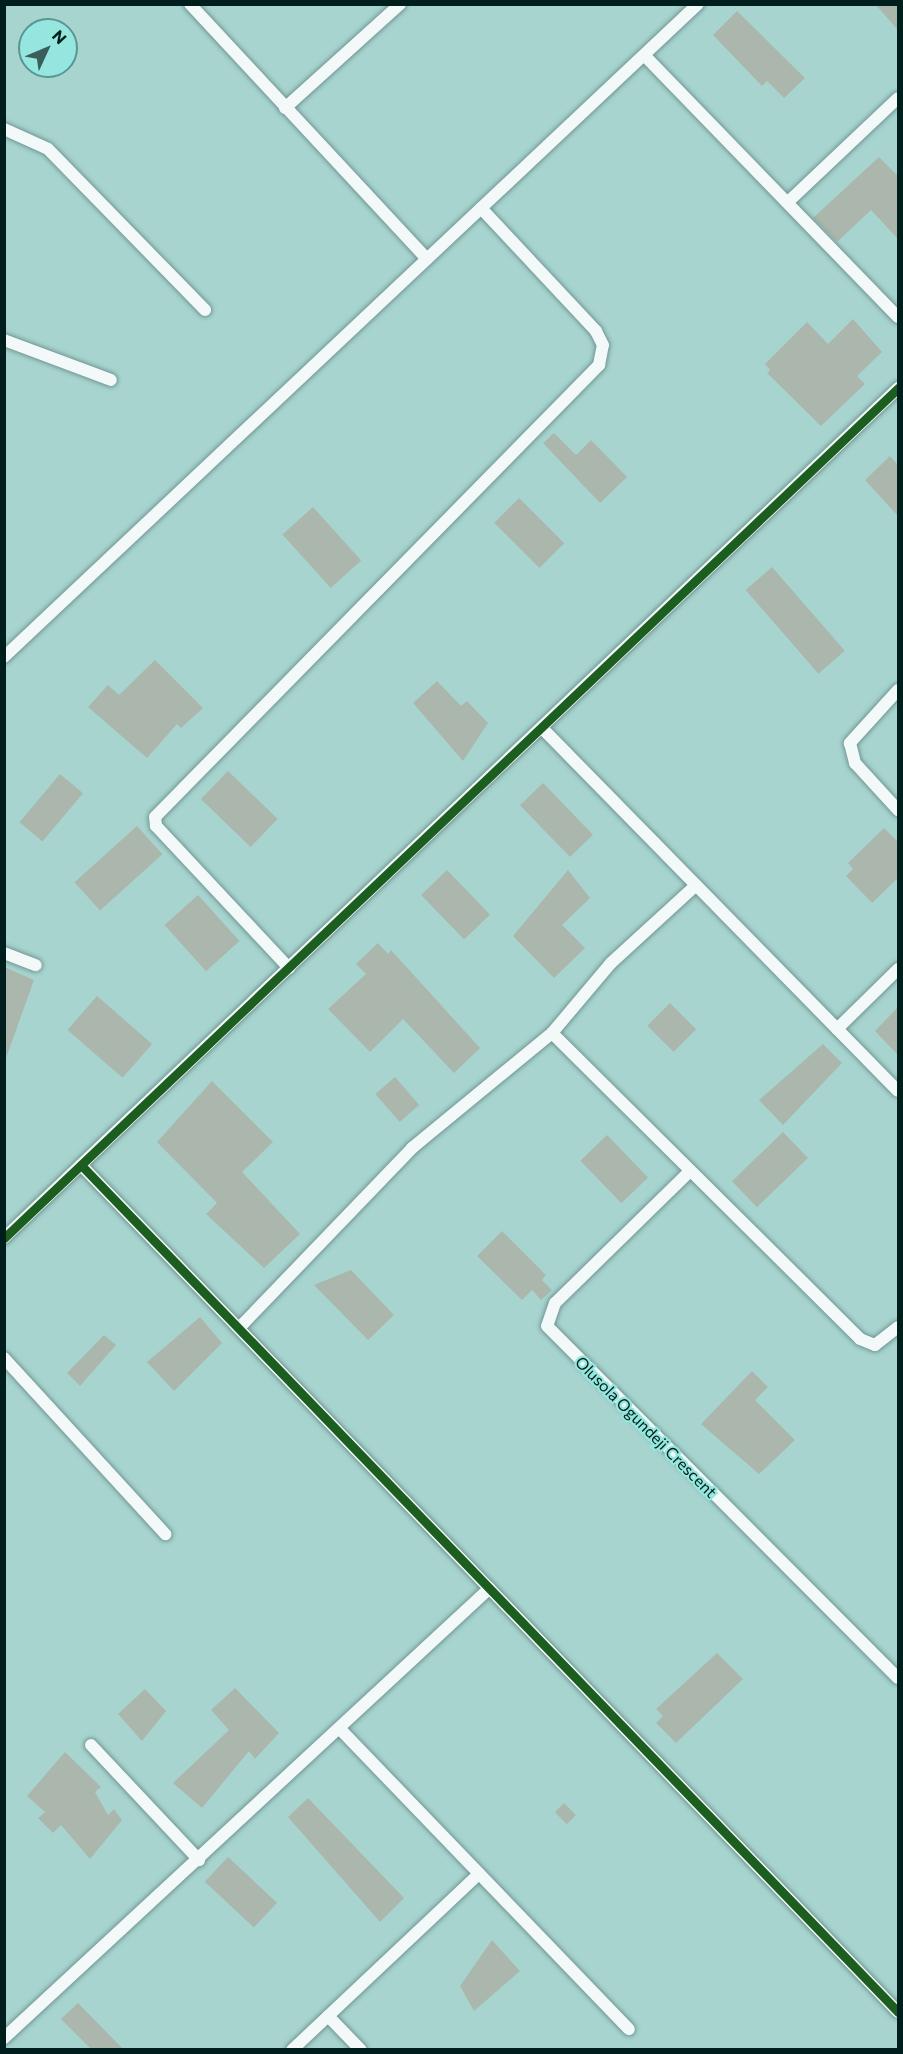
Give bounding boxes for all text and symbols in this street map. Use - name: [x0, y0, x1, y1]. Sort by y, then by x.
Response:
- north arrow: [18, 18, 78, 78]
- text: N: [49, 26, 71, 47]
- street label: Olusola Ogundeji Crescent: [571, 1352, 721, 1502]

